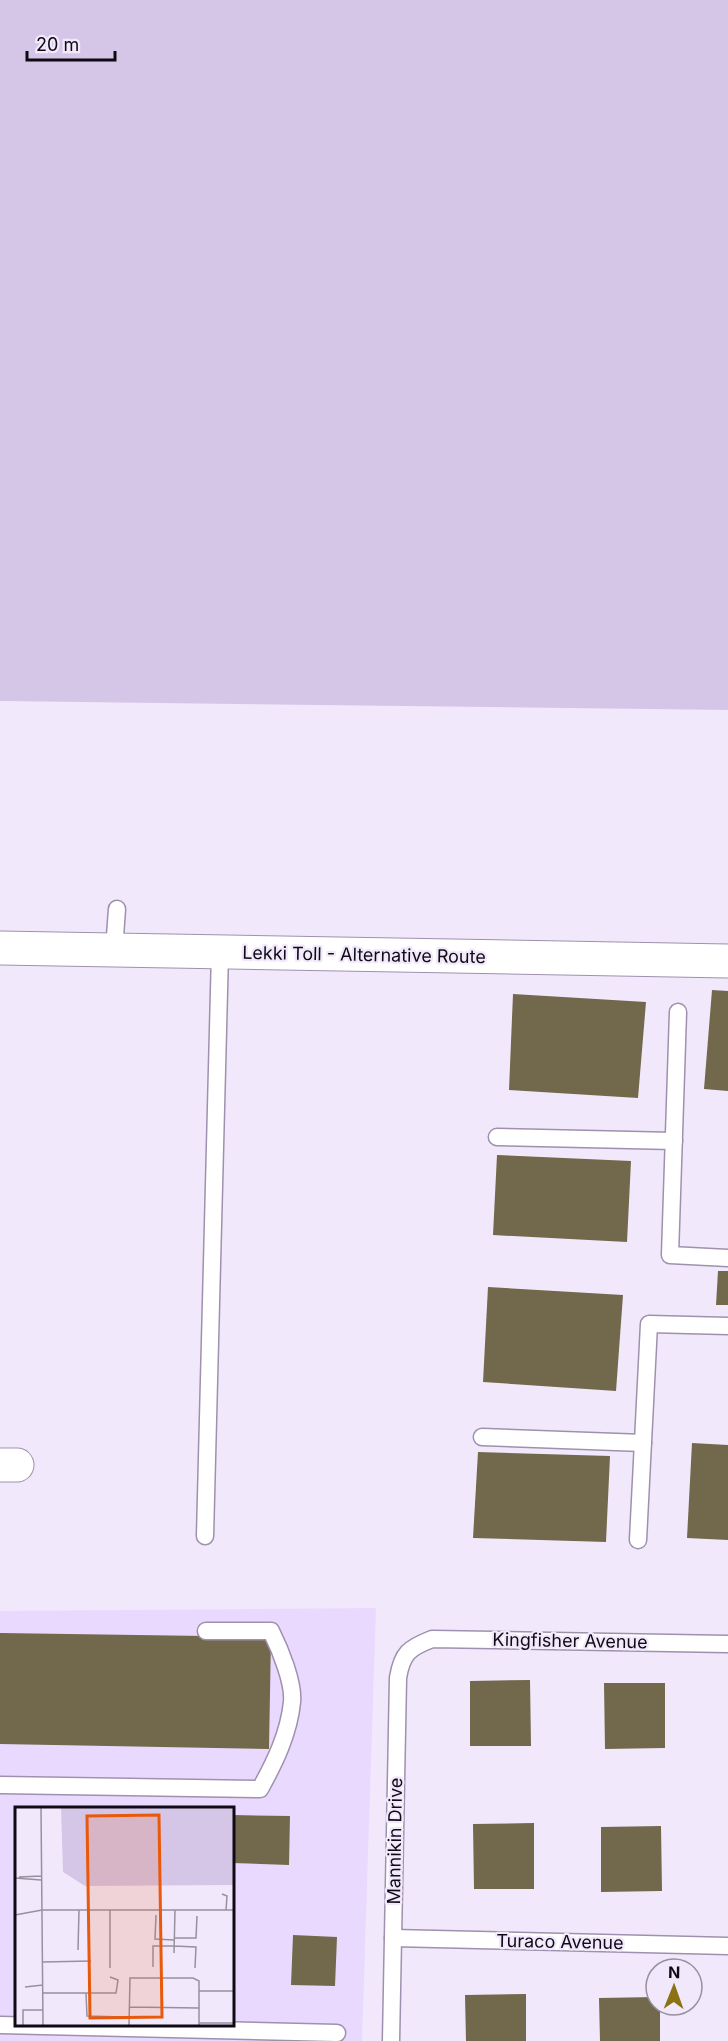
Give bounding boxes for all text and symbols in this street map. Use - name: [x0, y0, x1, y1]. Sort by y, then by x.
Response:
- scale bar: [27, 24, 116, 62]
- text: 20 m: [36, 34, 79, 55]
- street label: Lekki Toll - Alternative Route: [242, 942, 486, 967]
- street label: Kingfisher Avenue: [492, 1629, 648, 1652]
- street label: Mannikin Drive: [383, 1778, 406, 1904]
- inset map: [15, 1807, 234, 2026]
- street label: Turaco Avenue: [496, 1930, 624, 1953]
- north arrow: [644, 1957, 704, 2017]
- text: N: [668, 1962, 681, 1982]

